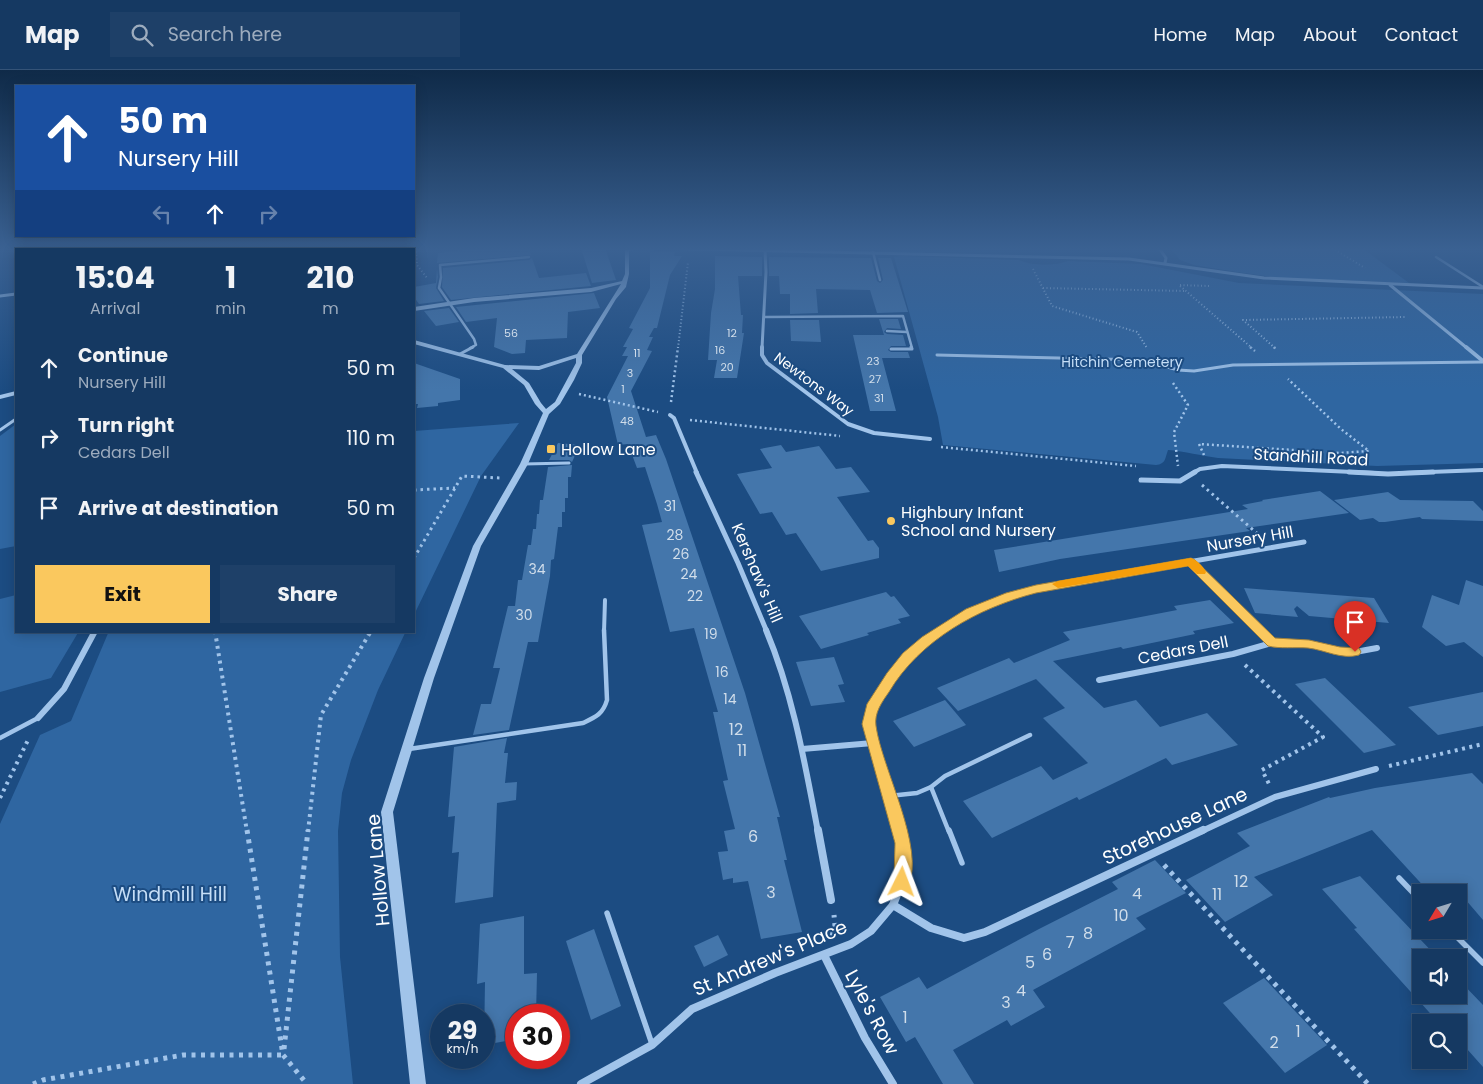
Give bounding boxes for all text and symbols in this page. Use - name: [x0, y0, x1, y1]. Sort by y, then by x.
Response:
- search box: [110, 12, 460, 57]
- text: Map: [25, 18, 80, 51]
- icon: search: [128, 21, 156, 49]
- text: Search here: [168, 21, 282, 48]
- text: Home: [1153, 22, 1207, 47]
- text: Map: [1235, 22, 1275, 47]
- text: About: [1303, 22, 1357, 47]
- text: Contact: [1385, 22, 1458, 47]
- text: 50 m: [118, 96, 208, 145]
- icon: ahead: [35, 105, 100, 170]
- text: Nursery Hill: [118, 143, 239, 174]
- icon: left: [148, 200, 176, 228]
- icon: ahead: [201, 200, 229, 228]
- icon: right: [254, 200, 282, 228]
- text: 15:04: [76, 256, 155, 299]
- text: 1: [225, 256, 236, 299]
- text: 210: [306, 256, 354, 299]
- text: Arrival: [90, 297, 140, 320]
- text: min: [215, 297, 246, 320]
- text: m: [322, 297, 339, 320]
- house number: 56: [504, 325, 518, 341]
- house number: 12: [727, 325, 737, 341]
- text: Continue: [78, 342, 168, 369]
- house number: 16: [715, 342, 725, 358]
- house number: 11: [633, 345, 641, 361]
- street label: Newtons Way: [770, 347, 858, 421]
- park label: Hitchin Cemetery: [1061, 352, 1183, 372]
- house number: 23: [867, 353, 879, 369]
- icon: ahead: [35, 354, 63, 382]
- text: 50 m: [346, 355, 395, 382]
- house number: 20: [720, 359, 734, 375]
- house number: 3: [627, 365, 633, 381]
- text: Nursery Hill: [78, 371, 166, 394]
- house number: 27: [869, 371, 881, 387]
- house number: 1: [621, 381, 625, 397]
- house number: 31: [874, 390, 884, 406]
- text: Turn right: [78, 412, 174, 439]
- house number: 48: [620, 413, 634, 429]
- icon: right: [35, 424, 63, 452]
- text: 110 m: [346, 425, 395, 452]
- place label: Hollow Lane: [561, 438, 656, 461]
- text: Cedars Dell: [78, 441, 170, 464]
- marker: Hollow Lane: [545, 443, 557, 455]
- street label: Standhill Road: [1253, 443, 1369, 471]
- icon: arrive: [35, 494, 63, 522]
- text: Arrive at destination: [78, 495, 279, 522]
- text: 50 m: [346, 495, 395, 522]
- house number: 31: [664, 496, 676, 516]
- place label: Highbury Infant School and Nursery: [901, 501, 1056, 542]
- marker: Highbury Infant School and Nursery: [885, 515, 897, 527]
- street label: Kershaw's Hill: [726, 520, 788, 626]
- street label: Nursery Hill: [1205, 520, 1295, 558]
- house number: 28: [667, 525, 684, 545]
- house number: 26: [673, 544, 690, 564]
- house number: 34: [528, 559, 546, 579]
- house number: 24: [681, 564, 698, 584]
- button: Exit: [35, 565, 210, 623]
- button: Share: [220, 565, 395, 623]
- house number: 22: [687, 586, 703, 606]
- pin: [1334, 601, 1376, 652]
- house number: 30: [515, 605, 533, 625]
- icon: arrive: [1341, 608, 1369, 636]
- house number: 19: [704, 624, 718, 644]
- street label: Cedars Dell: [1136, 630, 1230, 670]
- house number: 16: [715, 662, 729, 682]
- house number: 14: [723, 689, 737, 709]
- house number: 12: [729, 718, 743, 741]
- house number: 11: [737, 739, 747, 762]
- street label: Storehouse Lane: [1098, 781, 1252, 871]
- street label: Hollow Lane: [360, 813, 396, 927]
- house number: 6: [748, 825, 758, 848]
- position arrow: [875, 855, 927, 907]
- house number: 12: [1234, 870, 1248, 893]
- park label: Windmill Hill: [113, 881, 227, 908]
- house number: 3: [766, 881, 776, 904]
- house number: 4: [1132, 882, 1142, 905]
- house number: 11: [1212, 883, 1222, 906]
- north arrow: [1412, 884, 1468, 939]
- map controls: [1412, 884, 1467, 1069]
- house number: 10: [1113, 904, 1129, 927]
- street label: St Andrew's Place: [689, 913, 851, 1003]
- house number: 8: [1083, 922, 1093, 945]
- house number: 7: [1066, 931, 1075, 954]
- house number: 6: [1042, 943, 1052, 966]
- button: sound: [1412, 949, 1467, 1004]
- house number: 5: [1025, 951, 1035, 974]
- street label: Lyle's Row: [838, 965, 906, 1060]
- house number: 4: [1016, 979, 1026, 1002]
- house number: 3: [1001, 991, 1011, 1014]
- speed limit sign: 30: [505, 1004, 570, 1069]
- house number: 1: [902, 1006, 908, 1029]
- text: 29: [448, 1013, 477, 1048]
- button: search: [1412, 1014, 1467, 1069]
- house number: 1: [1295, 1020, 1301, 1043]
- house number: 2: [1269, 1031, 1279, 1054]
- text: km/h: [447, 1040, 478, 1057]

